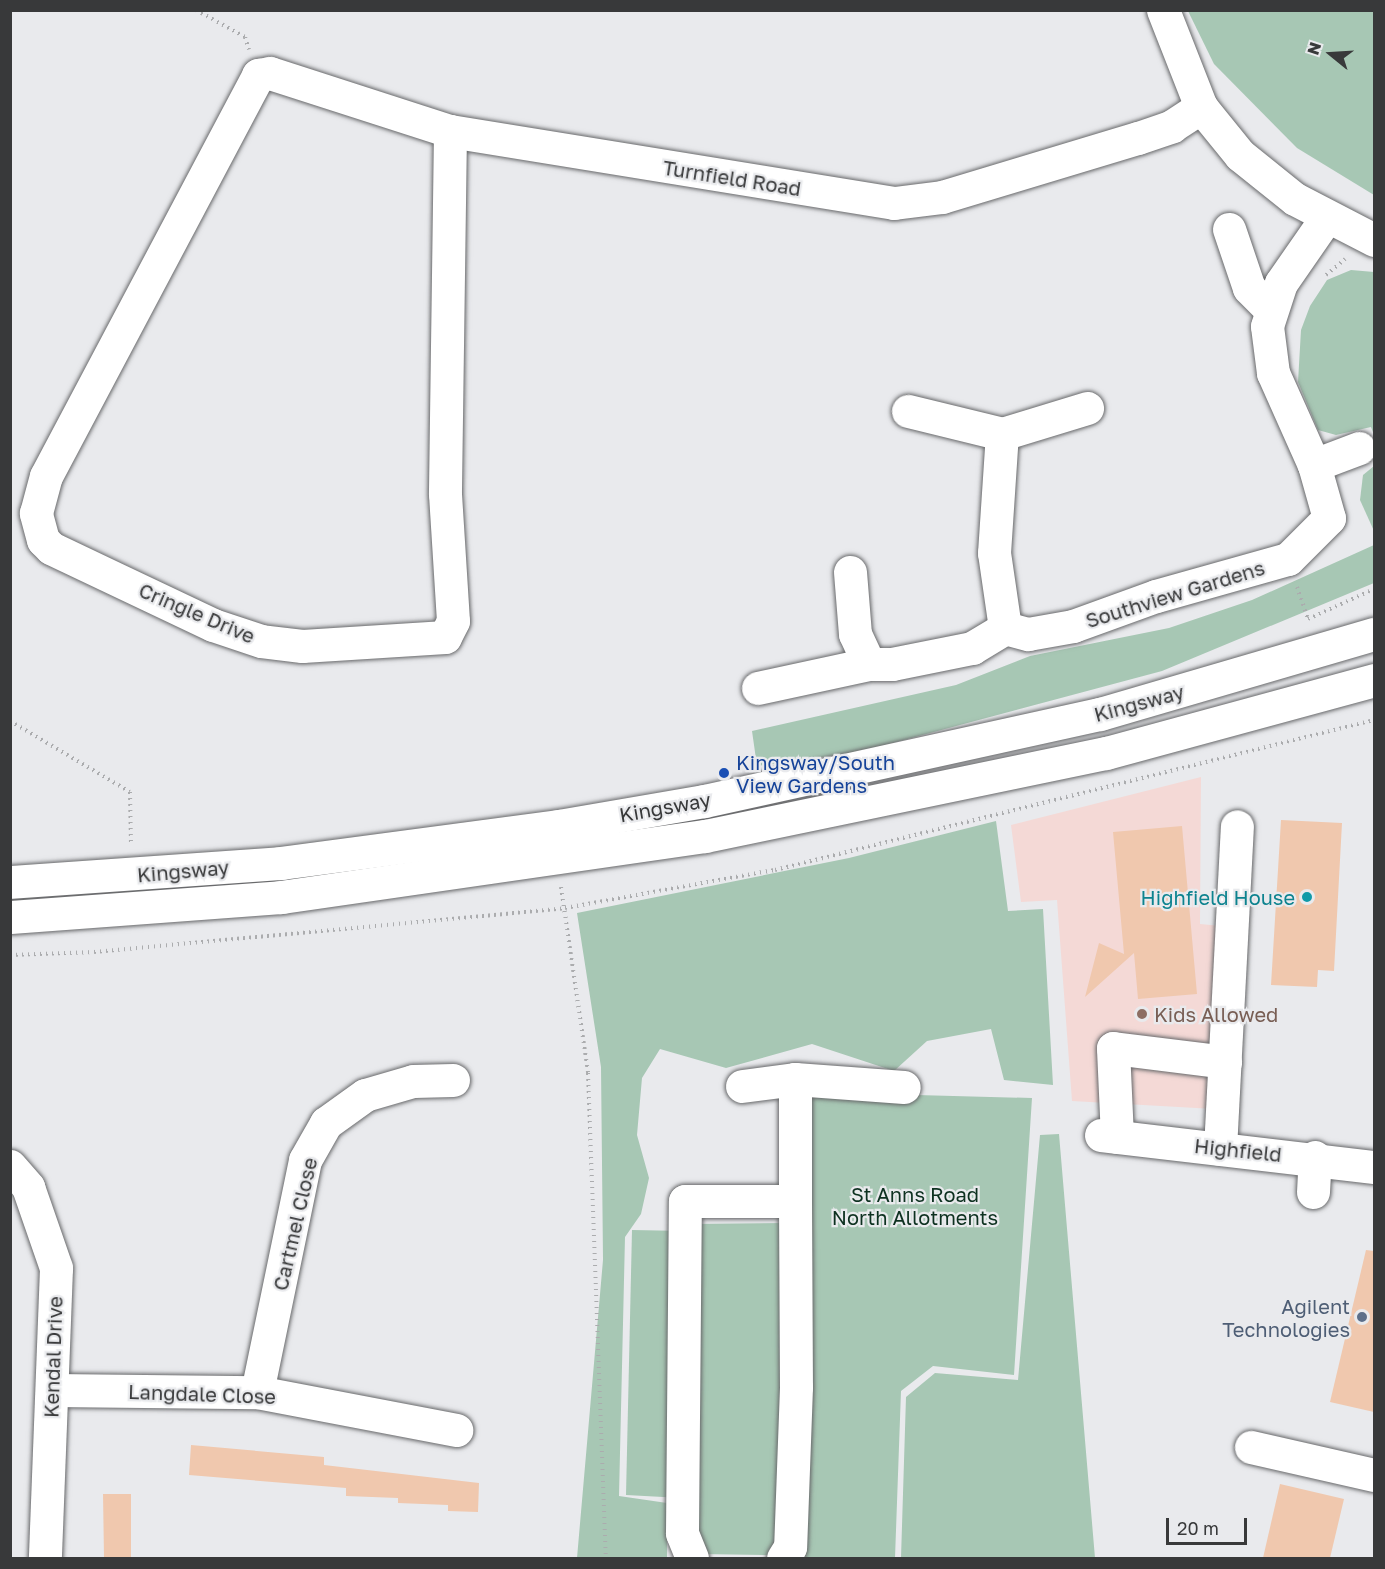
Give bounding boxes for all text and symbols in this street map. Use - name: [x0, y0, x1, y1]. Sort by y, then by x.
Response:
- north arrow: [1301, 24, 1361, 84]
- text: N: [1302, 40, 1325, 57]
- street label: Turnfield Road: [661, 155, 803, 201]
- street label: Southview Gardens: [1083, 555, 1267, 633]
- street label: Cringle Drive: [135, 578, 259, 648]
- street label: Kingsway: [1091, 679, 1187, 727]
- place label: Kingsway/South View Gardens: [736, 750, 895, 797]
- marker: Kingsway/South View Gardens: [717, 766, 731, 780]
- street label: Kingsway: [617, 787, 713, 827]
- street label: Kingsway: [136, 855, 230, 887]
- place label: Highfield House: [1141, 885, 1295, 909]
- marker: Highfield House: [1300, 890, 1314, 904]
- place label: Kids Allowed: [1154, 1002, 1278, 1026]
- marker: Kids Allowed: [1135, 1007, 1149, 1021]
- street label: Highfield: [1193, 1133, 1283, 1167]
- street label: Cartmel Close: [268, 1155, 322, 1293]
- park label: St Anns Road North Allotments: [832, 1182, 998, 1229]
- place label: Agilent Technologies: [1222, 1294, 1350, 1341]
- street label: Kendal Drive: [39, 1296, 67, 1418]
- marker: Agilent Technologies: [1355, 1310, 1369, 1324]
- street label: Langdale Close: [128, 1379, 276, 1409]
- scale bar: [1169, 1506, 1250, 1544]
- text: 20 m: [1177, 1517, 1219, 1539]

